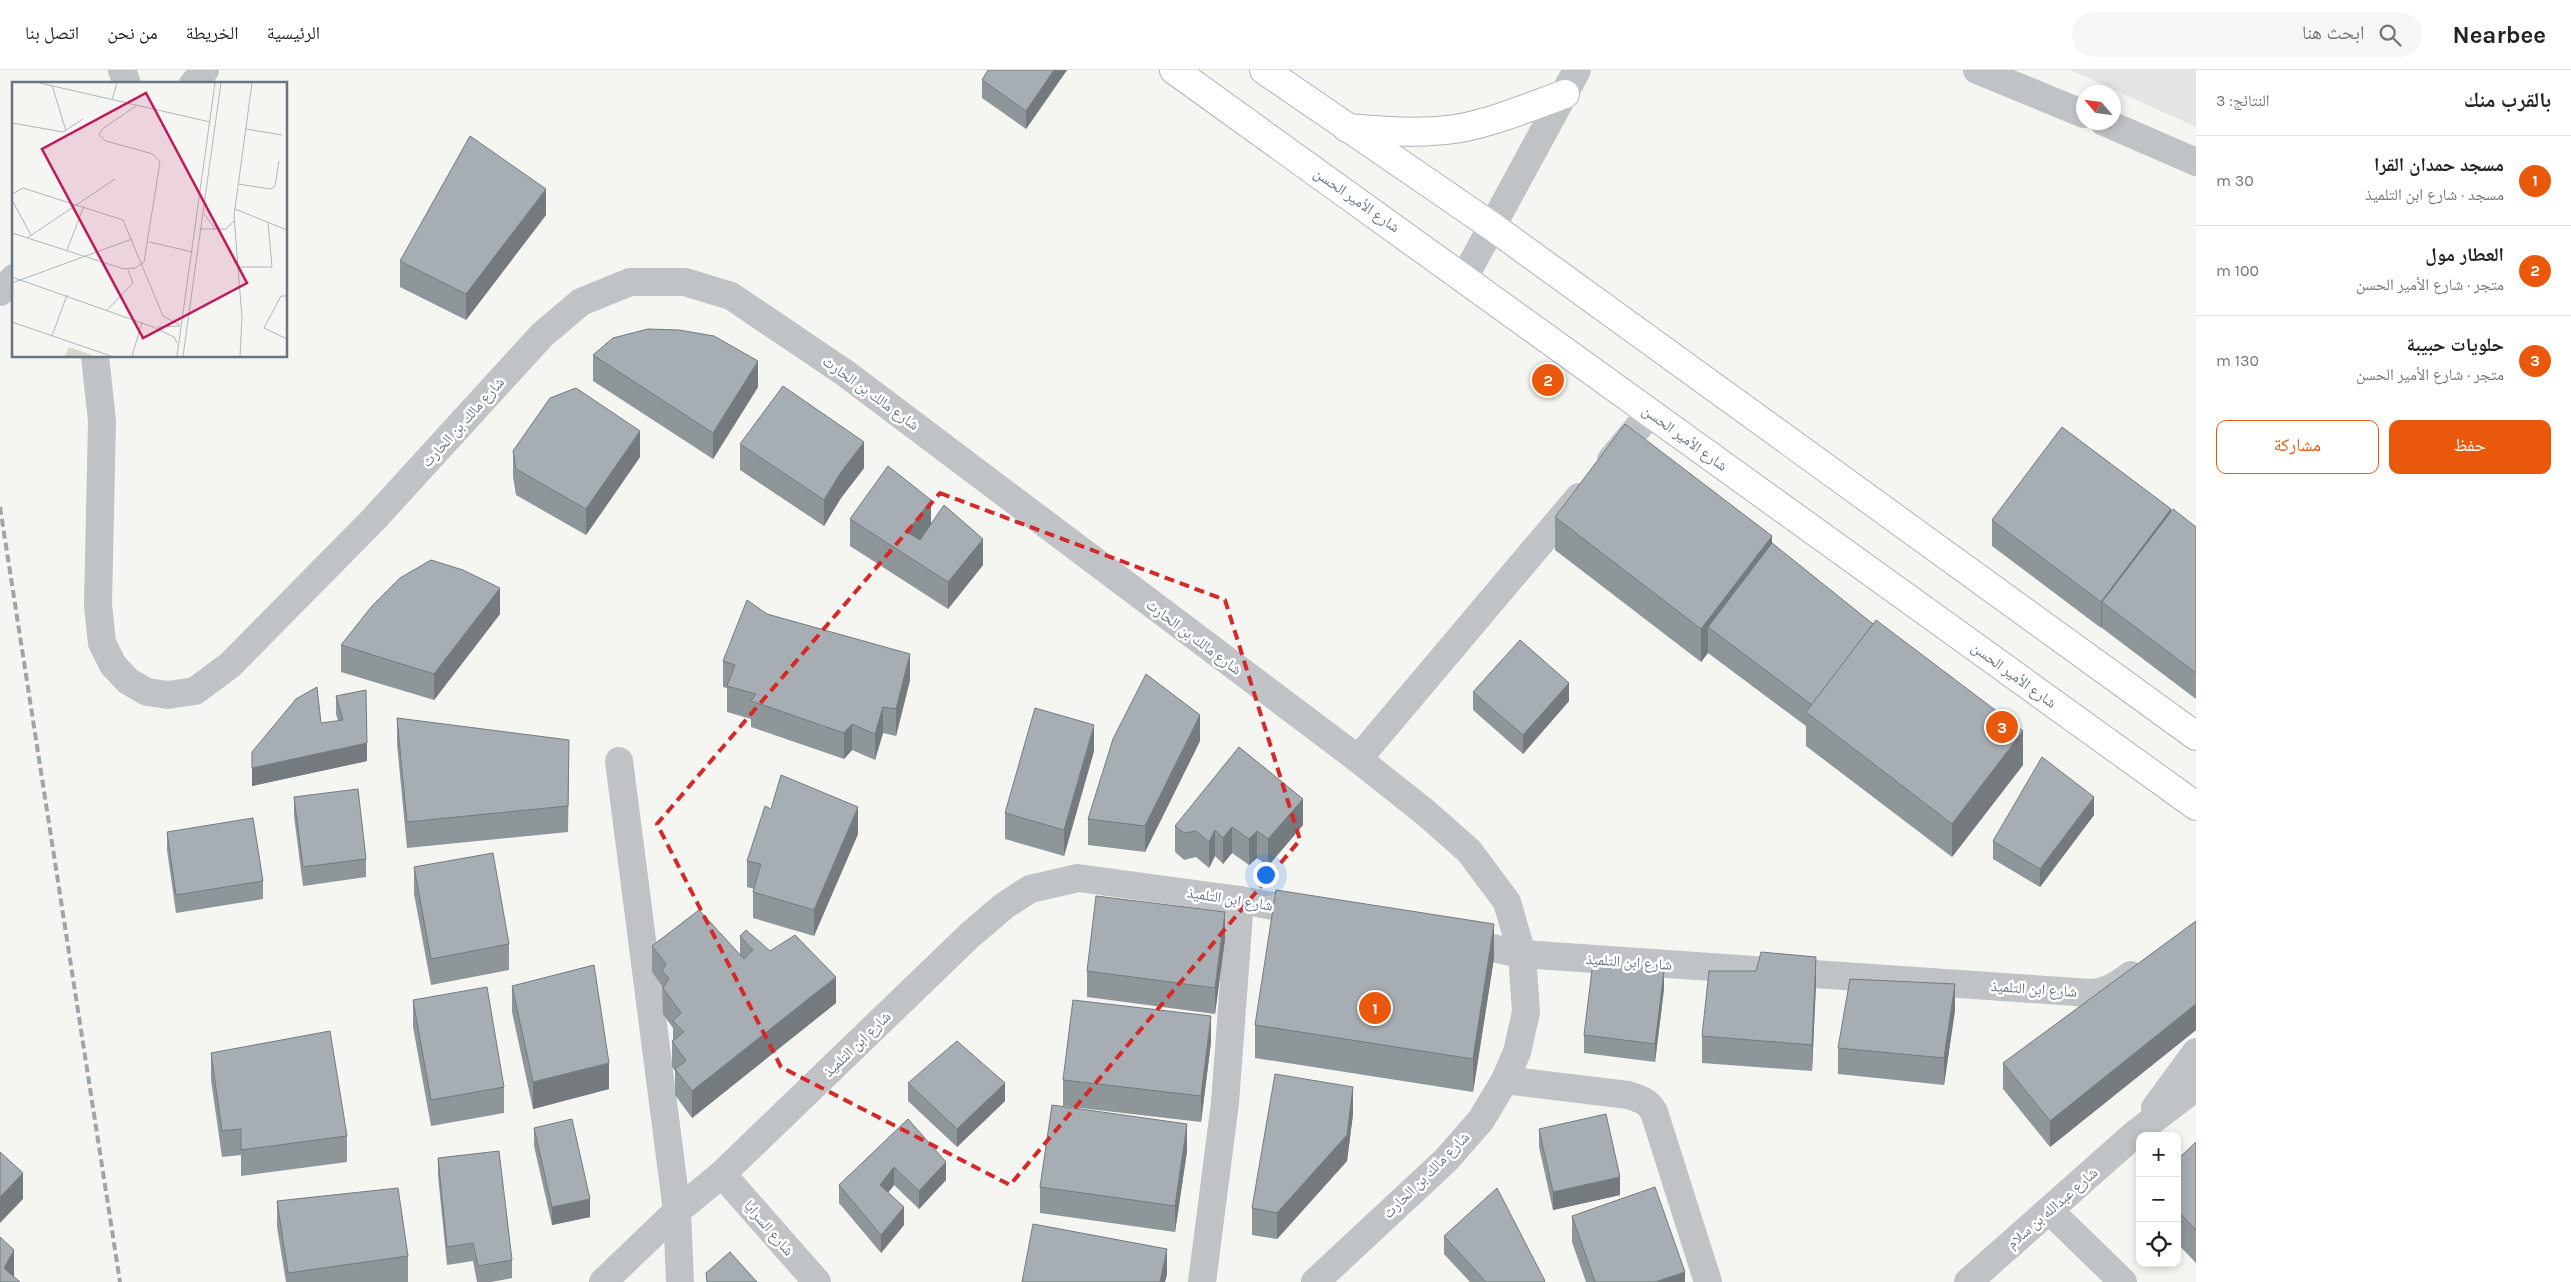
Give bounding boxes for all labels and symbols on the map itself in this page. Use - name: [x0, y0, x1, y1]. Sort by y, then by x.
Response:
- inset map: [12, 82, 288, 358]
- north arrow: [2076, 85, 2121, 130]
- street label: شارع الأمير الحسن: [1310, 164, 1404, 237]
- street label: شارع مالك بن الحارث: [819, 352, 923, 435]
- pin: 2: [1532, 361, 1564, 399]
- street label: شارع مالك بن الحارث: [418, 373, 509, 471]
- street label: شارع الأمير الحسن: [1638, 401, 1731, 476]
- street label: شارع مالك بن الحارث: [1142, 595, 1245, 680]
- street label: شارع الأمير الحسن: [1967, 638, 2060, 713]
- pin: 3: [1986, 708, 2018, 746]
- your location: [1253, 862, 1279, 888]
- street label: شارع ابن التلميذ: [1186, 883, 1274, 916]
- street label: شارع ابن التلميذ: [1585, 950, 1673, 975]
- street label: شارع ابن التلميذ: [1990, 977, 2078, 1002]
- pin: 1: [1359, 989, 1391, 1027]
- street label: شارع ابن التلميذ: [820, 1007, 895, 1081]
- street label: شارع مالك بن الحارث: [1379, 1128, 1474, 1223]
- street label: شارع عبدالله بن سلام: [2003, 1163, 2102, 1253]
- street label: شارع السرايا: [739, 1197, 798, 1260]

